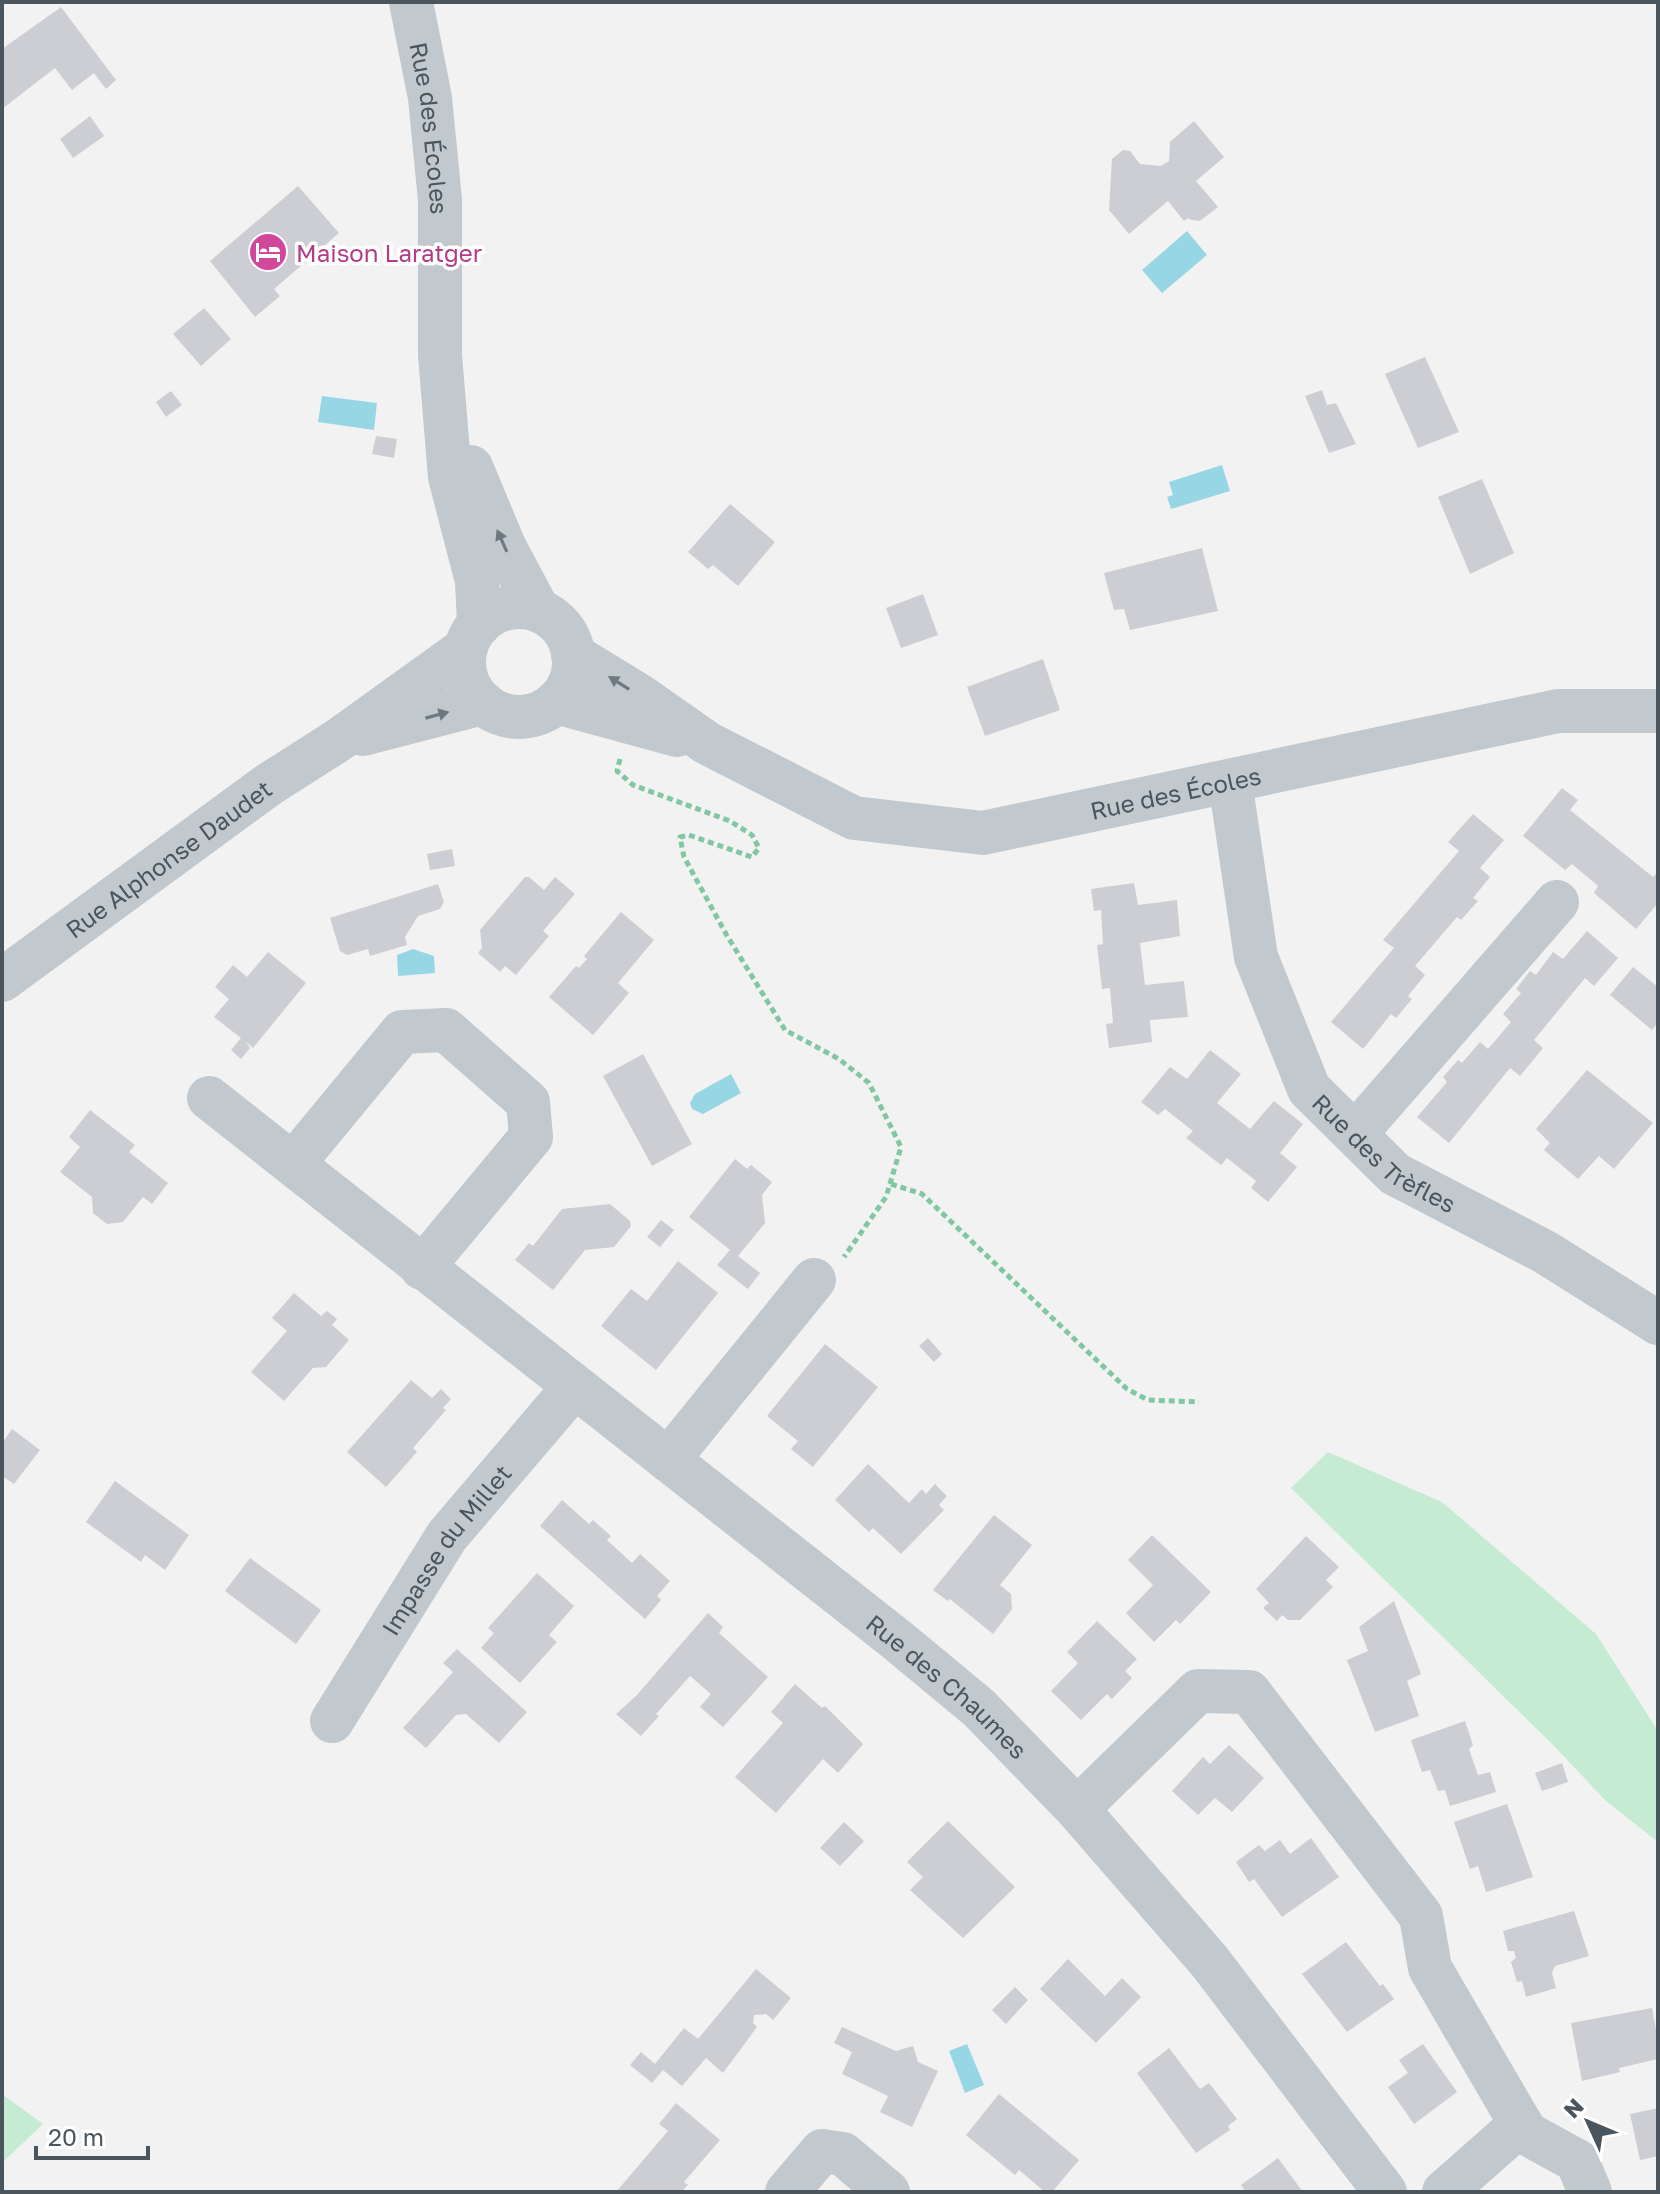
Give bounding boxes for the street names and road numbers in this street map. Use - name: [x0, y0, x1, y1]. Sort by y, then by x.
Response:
- street label: Rue des Écoles: [405, 40, 455, 215]
- street label: Rue des Écoles: [1087, 760, 1263, 824]
- street label: Rue Alphonse Daudet: [59, 773, 277, 943]
- street label: Rue des Trèfles: [1307, 1087, 1461, 1218]
- street label: Impasse du Millet: [375, 1458, 516, 1640]
- street label: Rue des Chaumes: [861, 1607, 1034, 1764]

